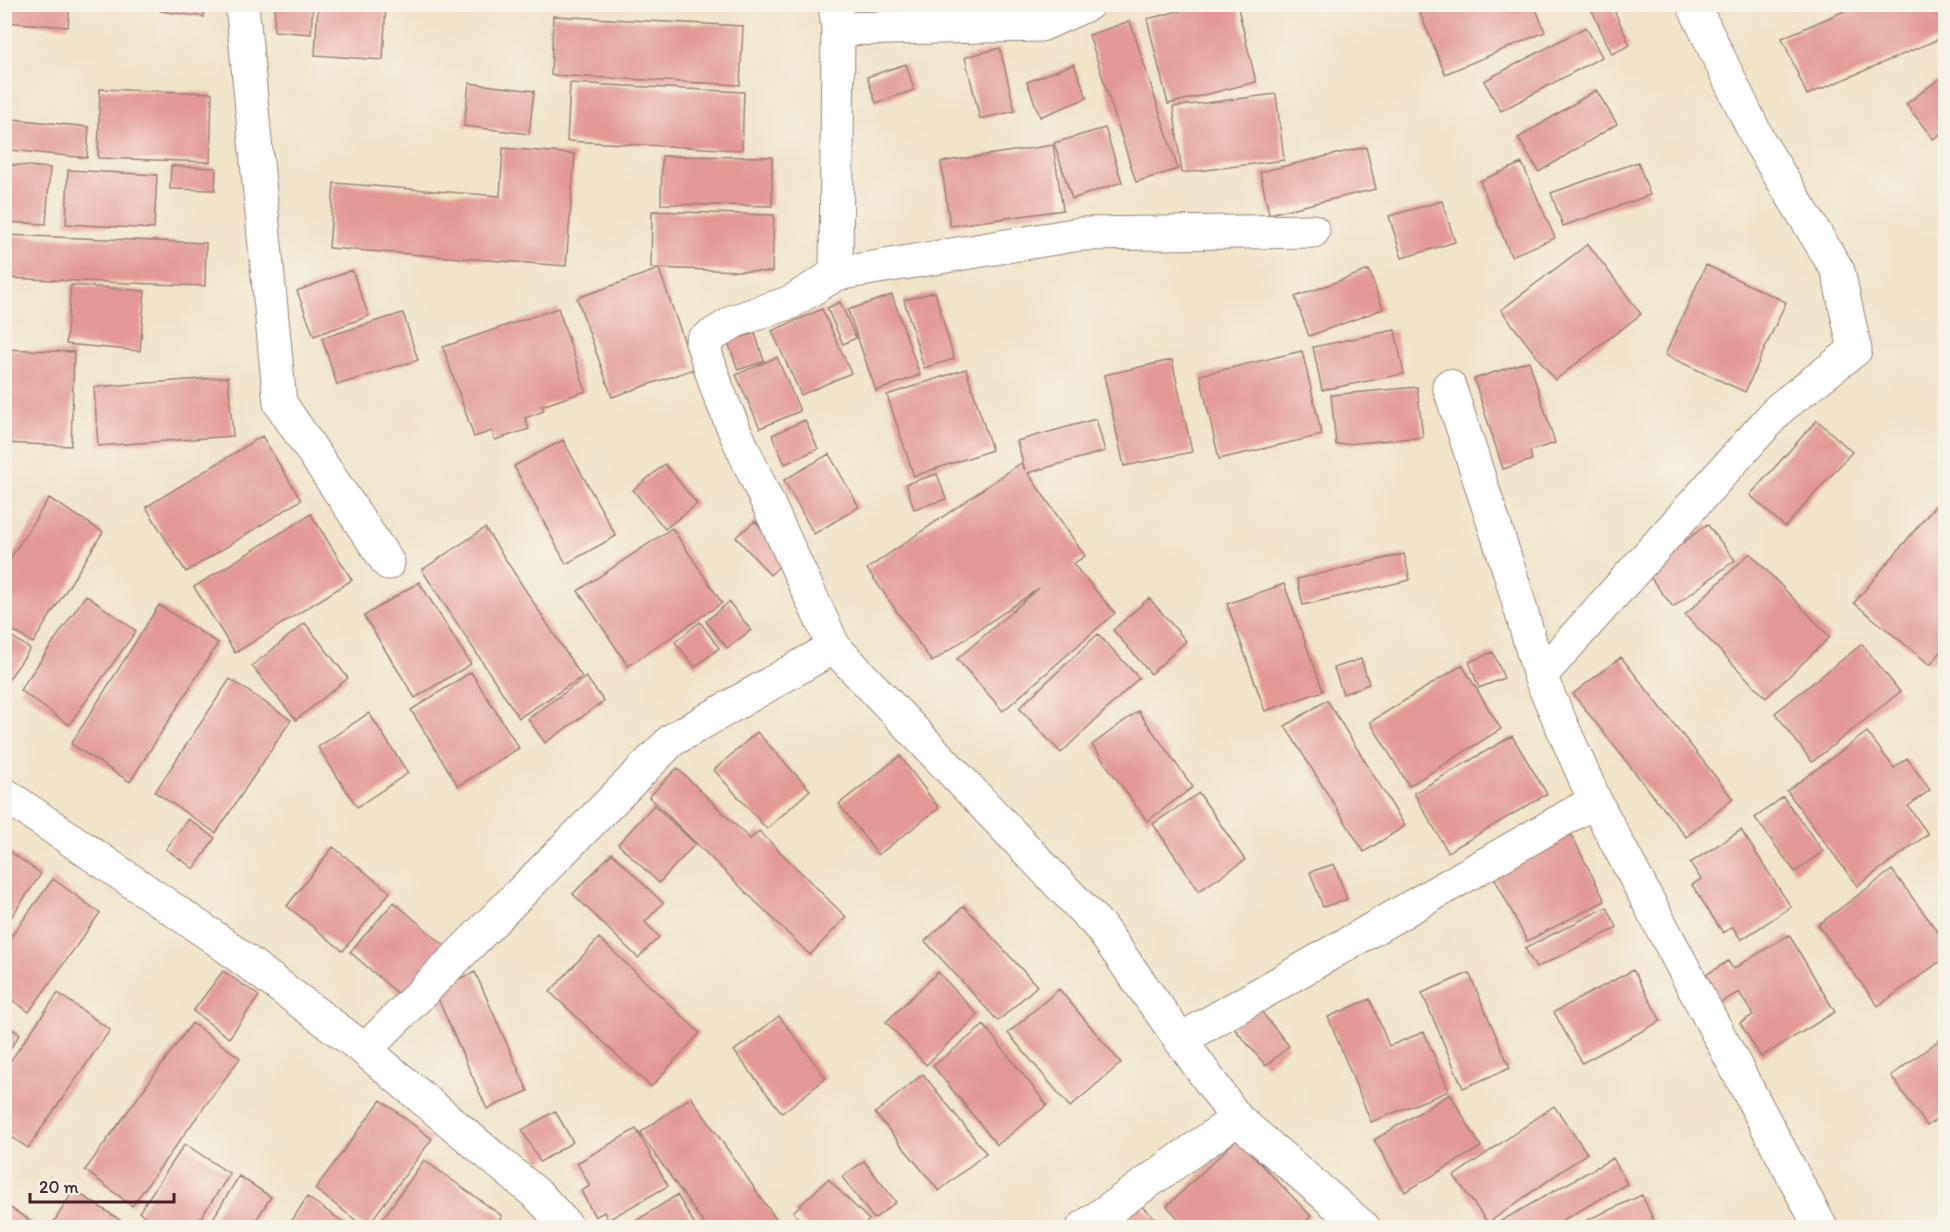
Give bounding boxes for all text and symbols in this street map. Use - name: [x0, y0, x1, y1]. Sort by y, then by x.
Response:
- scale bar: [30, 1166, 174, 1204]
- text: 20 m: [39, 1176, 79, 1198]

